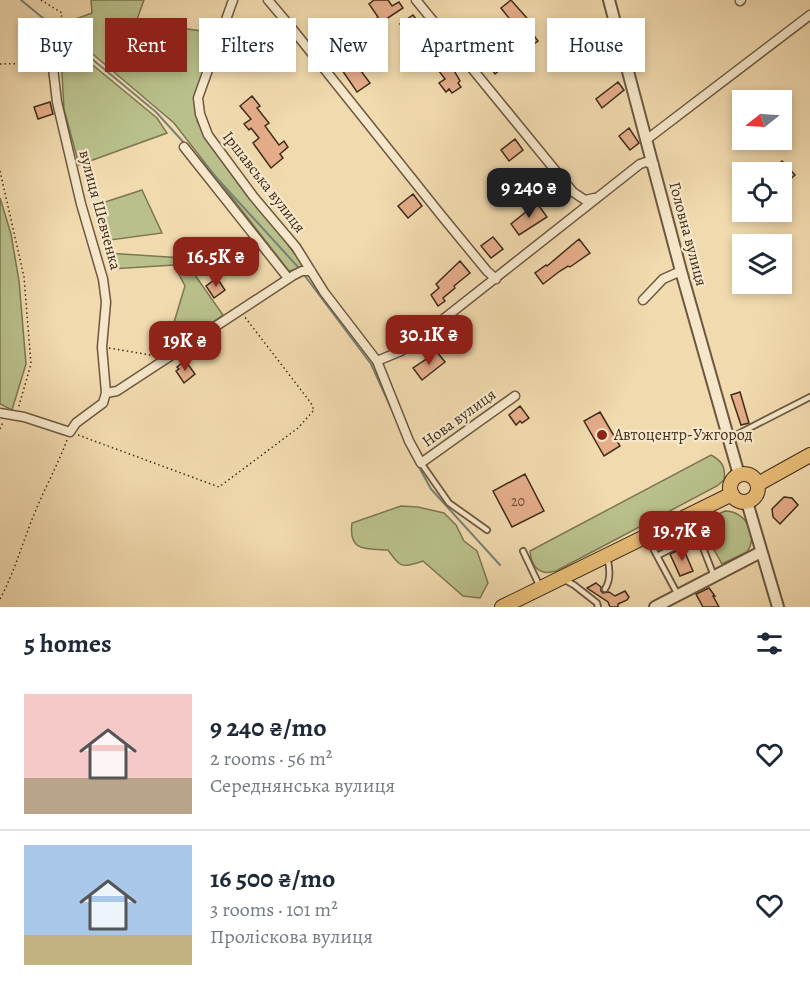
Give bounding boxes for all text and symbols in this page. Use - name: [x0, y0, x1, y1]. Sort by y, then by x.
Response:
- chip: Buy: [18, 18, 93, 72]
- chip: Rent: [105, 18, 187, 72]
- chip: Filters: [199, 18, 296, 72]
- chip: New: [308, 18, 388, 72]
- chip: Apartment: [400, 18, 535, 72]
- chip: House: [547, 18, 645, 72]
- north arrow: [732, 90, 792, 150]
- map controls: [732, 90, 792, 294]
- street label: Іршавська вулиця: [217, 127, 311, 238]
- street label: вулиця Шевченка: [73, 148, 127, 273]
- button: locate: [732, 162, 792, 222]
- pin: 9 240 ₴: [474, 168, 584, 219]
- text: 9 240 ₴: [501, 174, 557, 201]
- street label: Головна вулиця: [664, 179, 713, 289]
- button: layers: [732, 234, 792, 294]
- pin: 16.5K ₴: [161, 237, 271, 288]
- text: 16.5K ₴: [187, 243, 245, 270]
- pin: 30.1K ₴: [374, 315, 484, 366]
- pin: 19K ₴: [143, 321, 227, 372]
- text: 30.1K ₴: [400, 321, 458, 348]
- text: 19K ₴: [163, 327, 207, 354]
- street label: Нова вулиця: [417, 383, 501, 452]
- place label: Автоцентр-Ужгород: [613, 424, 753, 446]
- marker: Автоцентр-Ужгород: [595, 428, 609, 442]
- house number: 20: [511, 492, 525, 511]
- pin: 19.7K ₴: [627, 511, 737, 562]
- text: 19.7K ₴: [653, 517, 711, 544]
- text: 5 homes: [24, 626, 112, 661]
- icon: filters: [753, 627, 786, 660]
- text: 9 240 ₴/mo: [210, 710, 327, 745]
- icon: home: [72, 718, 144, 790]
- icon: heart: [753, 738, 786, 771]
- text: 2 rooms · 56 m²: [210, 745, 332, 772]
- text: Середнянська вулиця: [210, 772, 395, 799]
- text: 16 500 ₴/mo: [210, 861, 336, 896]
- icon: home: [72, 869, 144, 941]
- icon: heart: [753, 889, 786, 922]
- text: 3 rooms · 101 m²: [210, 896, 338, 923]
- text: Проліскова вулиця: [210, 923, 373, 950]

